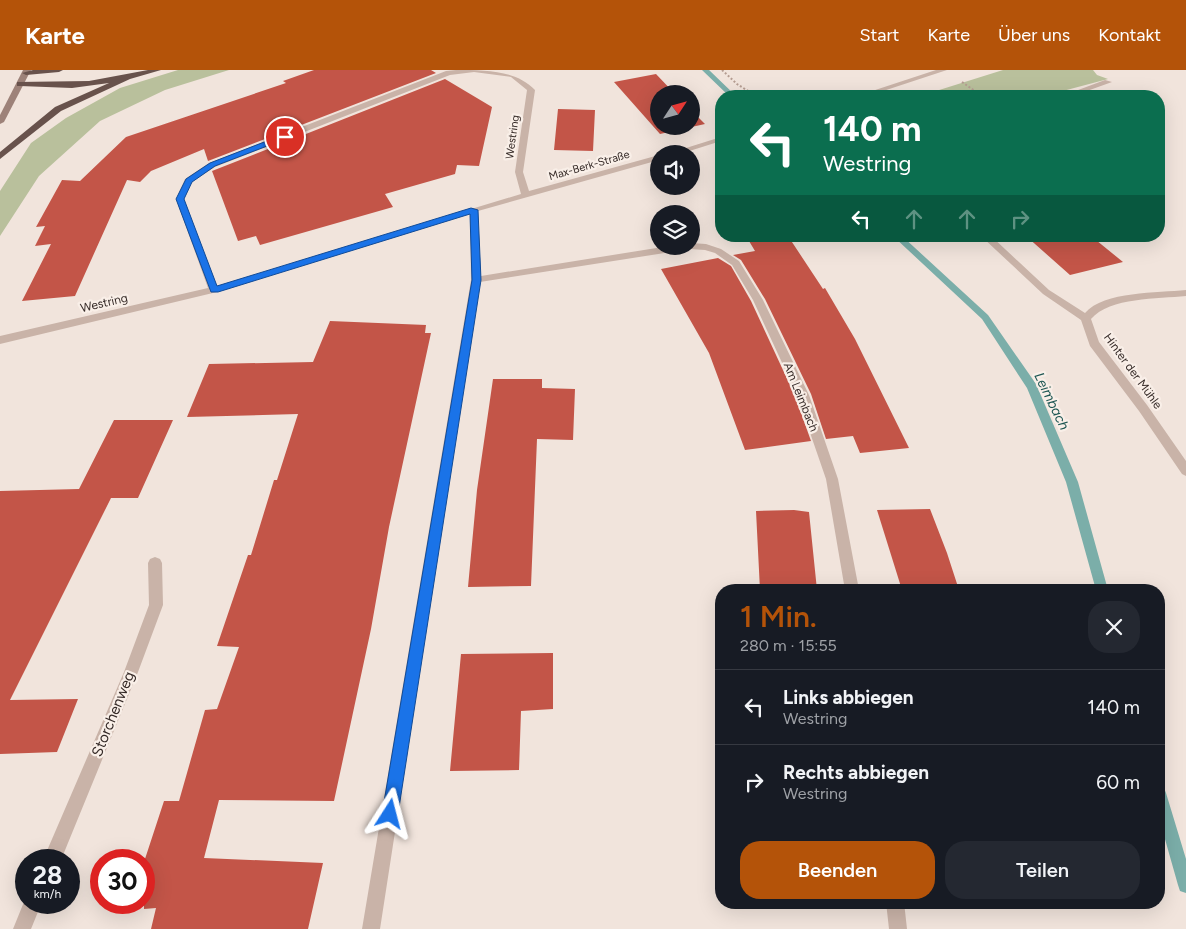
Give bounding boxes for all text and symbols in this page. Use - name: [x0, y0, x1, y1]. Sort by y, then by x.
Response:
- text: Karte: [25, 21, 85, 50]
- text: Start: [860, 24, 899, 46]
- text: Karte: [927, 24, 970, 46]
- text: Über uns: [998, 24, 1070, 46]
- text: Kontakt: [1098, 24, 1161, 46]
- north arrow: [650, 85, 700, 135]
- map controls: [650, 85, 700, 255]
- text: 140 m: [823, 108, 921, 150]
- icon: left: [740, 110, 805, 175]
- street label: Westring: [503, 114, 522, 160]
- pin: [264, 116, 306, 158]
- icon: arrive: [271, 123, 299, 151]
- button: sound: [650, 145, 700, 195]
- street label: Max-Berk-Straße: [547, 148, 631, 183]
- text: Westring: [823, 150, 912, 177]
- button: layers: [650, 205, 700, 255]
- icon: left: [847, 205, 875, 233]
- icon: ahead: [900, 205, 928, 233]
- icon: ahead: [953, 205, 981, 233]
- icon: right: [1006, 205, 1034, 233]
- street label: Westring: [79, 291, 129, 315]
- street label: Hinter der Mühle: [1101, 331, 1165, 412]
- street label: Am Leimbach: [781, 360, 821, 434]
- water label: Leimbach: [1030, 370, 1073, 433]
- text: 1 Min.: [740, 598, 817, 635]
- button: close: [1088, 601, 1140, 653]
- text: 280 m · 15:55: [740, 636, 837, 655]
- street label: Storchenweg: [88, 669, 138, 759]
- text: Links abbiegen: [783, 686, 914, 709]
- icon: left: [740, 693, 768, 721]
- text: 140 m: [1087, 696, 1140, 719]
- text: Westring: [783, 709, 847, 728]
- text: Rechts abbiegen: [783, 761, 929, 784]
- icon: right: [740, 768, 768, 796]
- text: 60 m: [1096, 771, 1140, 794]
- text: Westring: [783, 784, 847, 803]
- position arrow: [363, 787, 415, 839]
- button: Beenden: [740, 841, 935, 899]
- button: Teilen: [945, 841, 1140, 899]
- speed limit sign: 30: [90, 849, 155, 914]
- text: 28: [33, 860, 62, 890]
- text: km/h: [34, 887, 61, 901]

